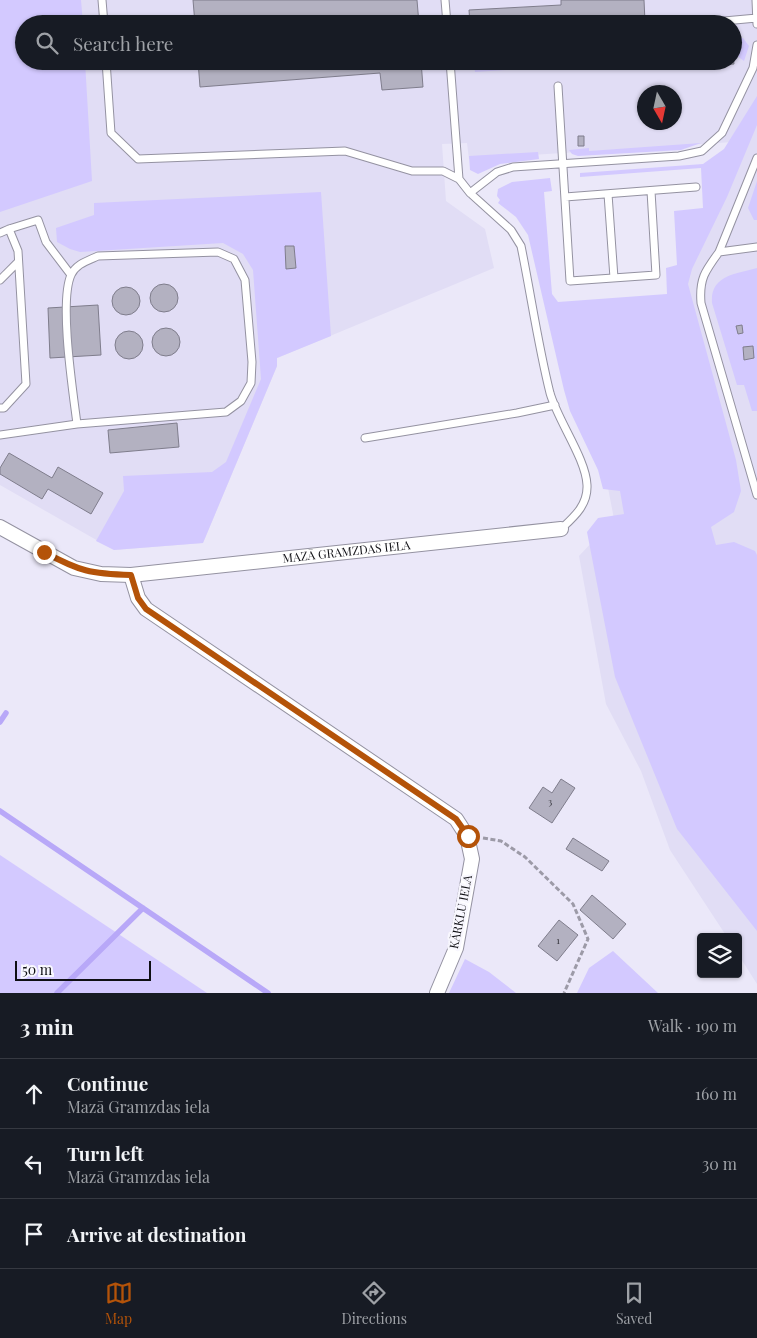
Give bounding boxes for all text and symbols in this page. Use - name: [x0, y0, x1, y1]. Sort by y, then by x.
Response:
- search box: [15, 15, 742, 70]
- icon: search: [33, 29, 61, 57]
- text: Search here: [73, 30, 173, 56]
- north arrow: [637, 85, 682, 130]
- street label: MAZĀ GRAMZDAS IELA: [282, 536, 411, 566]
- route end: [33, 541, 56, 564]
- house number: 3: [548, 794, 553, 808]
- route start: [457, 825, 480, 848]
- street label: KĀRKLU IELA: [445, 873, 475, 950]
- house number: 1: [556, 933, 560, 947]
- map controls: [697, 933, 742, 978]
- button: layers: [697, 933, 742, 978]
- scale bar: [15, 958, 151, 981]
- text: 50 m: [22, 960, 52, 979]
- text: 3 min: [20, 1012, 74, 1040]
- text: Walk · 190 m: [648, 1015, 737, 1036]
- text: Continue: [67, 1070, 148, 1096]
- icon: ahead: [20, 1080, 48, 1108]
- text: 160 m: [695, 1083, 737, 1104]
- text: Mazā Gramzdas iela: [67, 1096, 210, 1117]
- text: Turn left: [67, 1140, 144, 1166]
- icon: left: [20, 1150, 48, 1178]
- text: 30 m: [702, 1153, 737, 1174]
- text: Mazā Gramzdas iela: [67, 1166, 210, 1187]
- icon: arrive: [20, 1220, 48, 1248]
- text: Arrive at destination: [67, 1221, 247, 1247]
- tab: Map: [105, 1279, 133, 1328]
- tab: Directions: [342, 1279, 407, 1328]
- tab: Saved: [616, 1279, 652, 1328]

